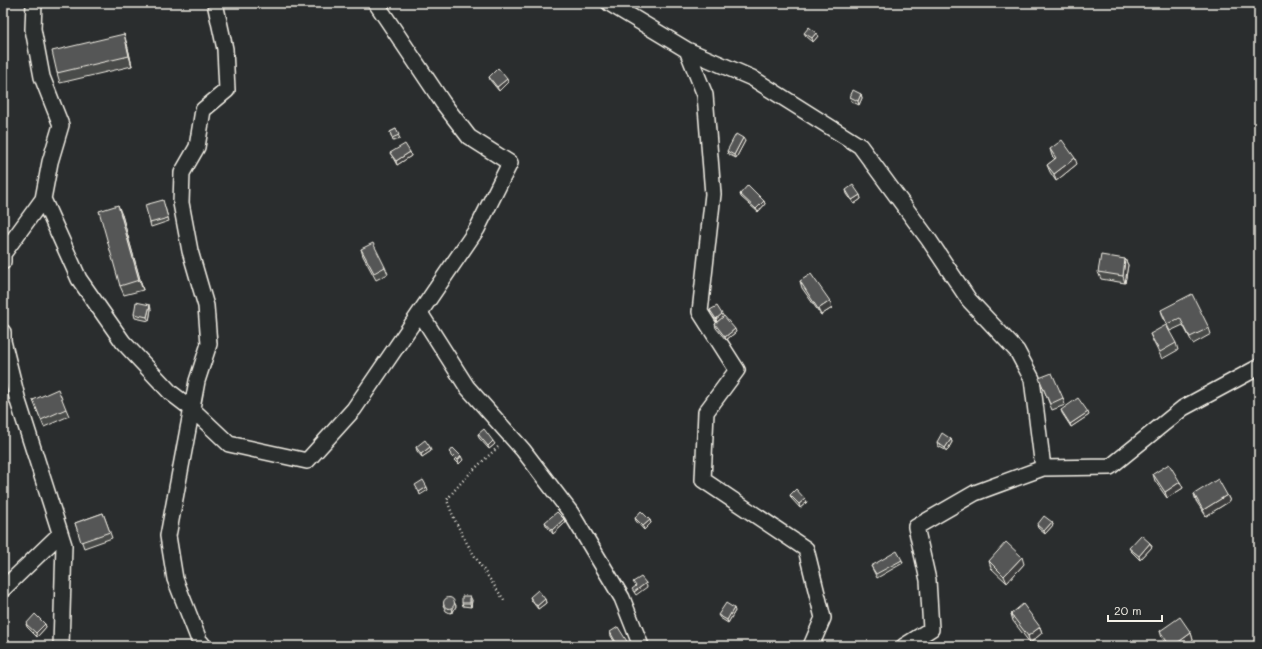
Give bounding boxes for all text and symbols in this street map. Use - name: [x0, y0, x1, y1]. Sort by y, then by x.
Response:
- scale bar: [1108, 597, 1162, 623]
- text: 20 m: [1114, 602, 1142, 618]

